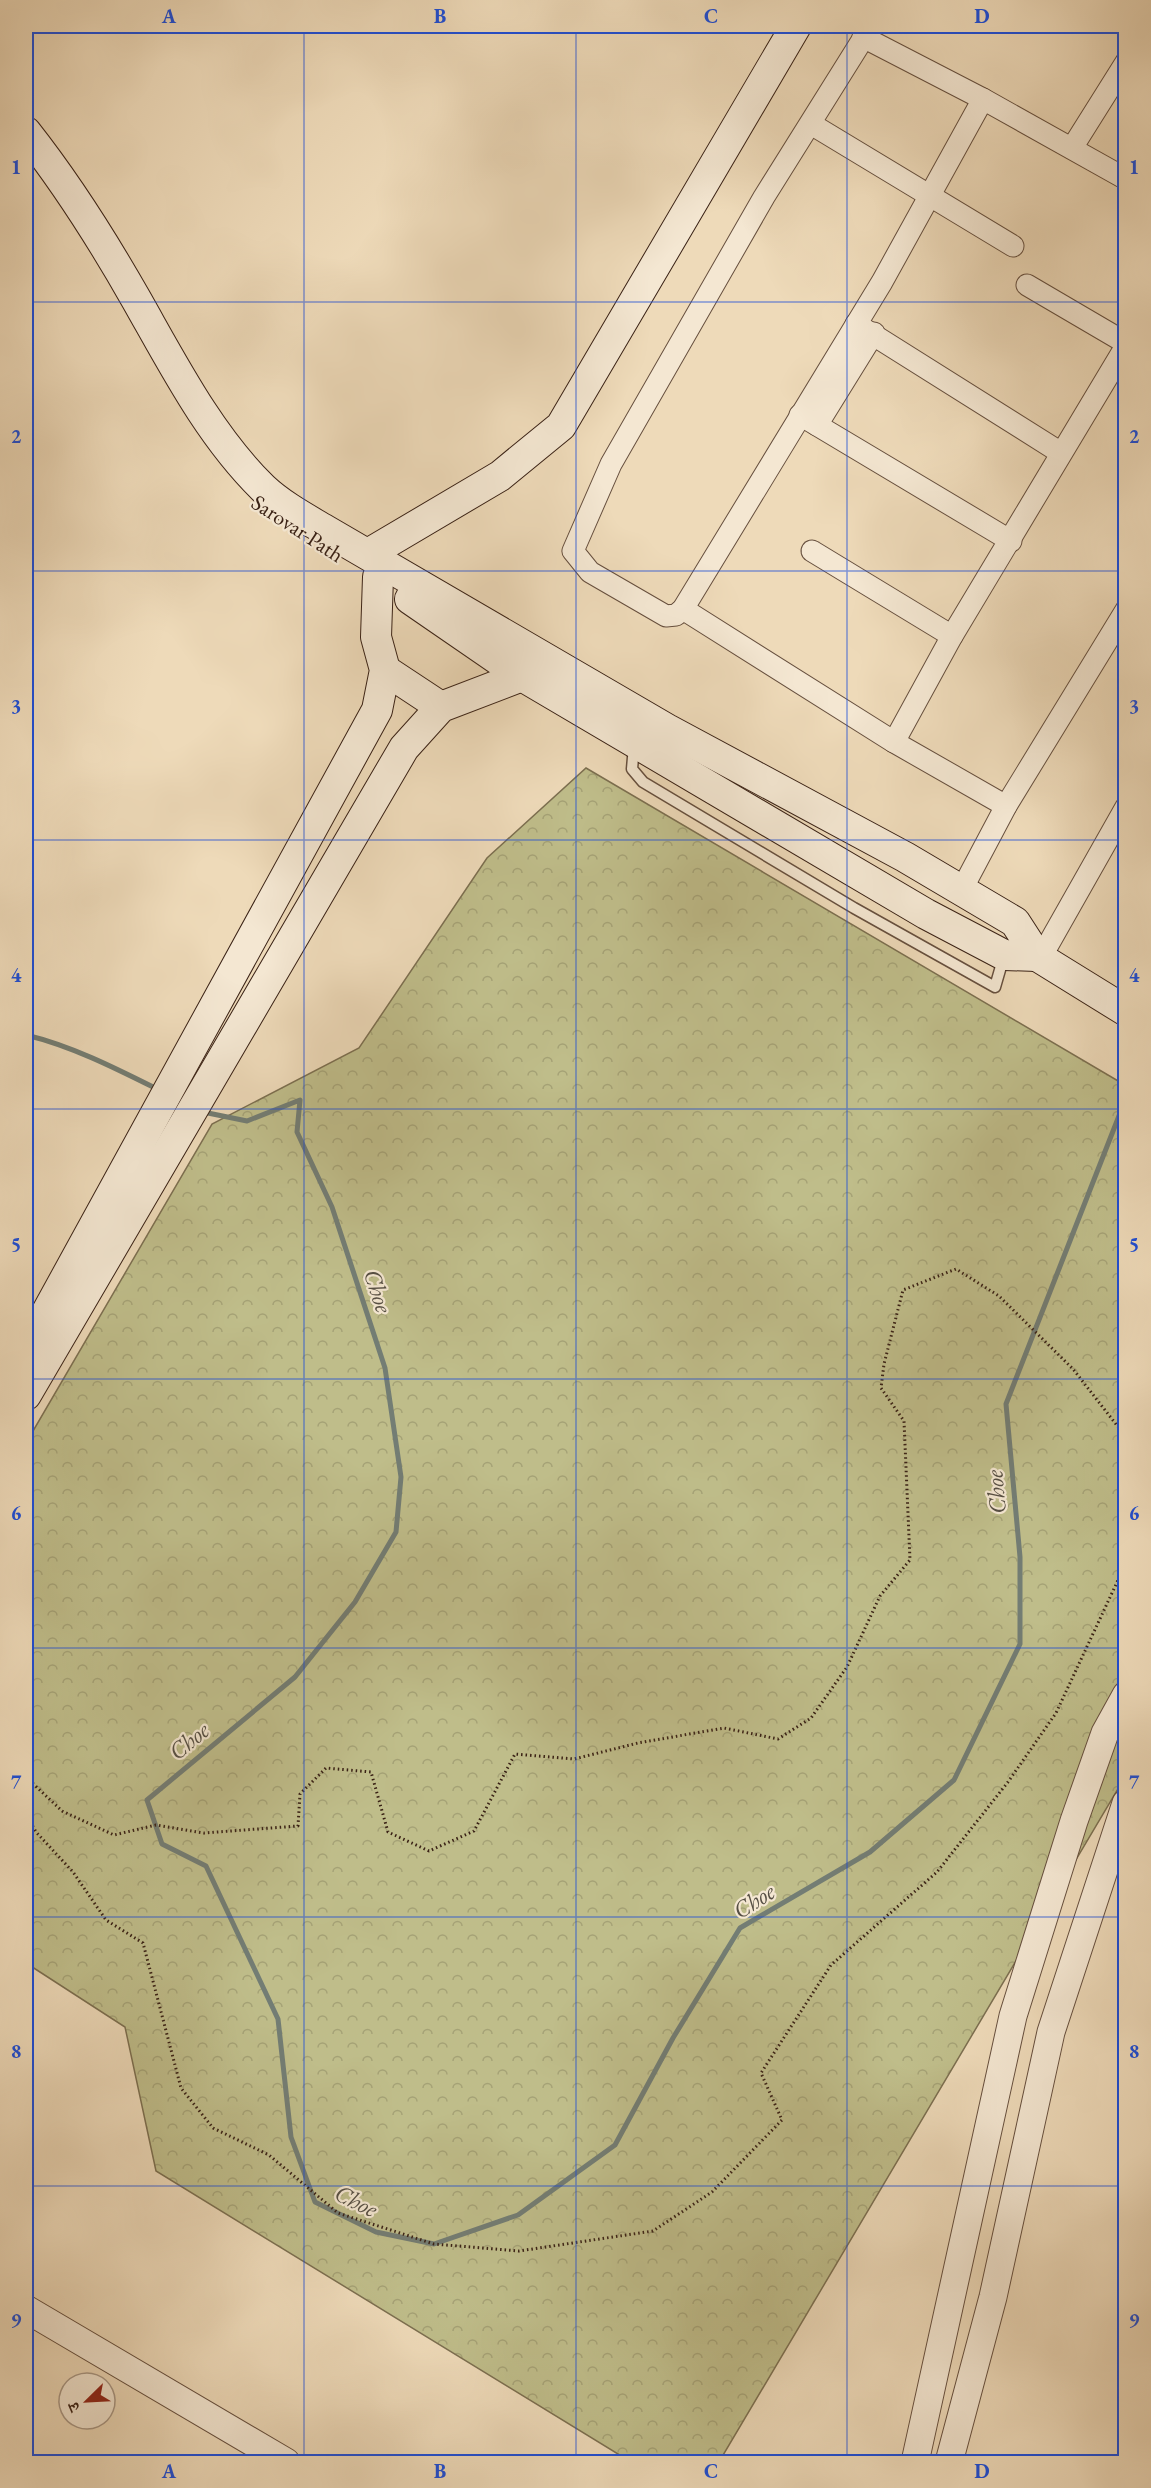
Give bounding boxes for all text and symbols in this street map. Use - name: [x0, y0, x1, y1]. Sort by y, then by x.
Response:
- text: A: [161, 3, 177, 29]
- text: B: [434, 3, 446, 29]
- text: C: [704, 3, 718, 29]
- text: D: [974, 3, 990, 29]
- text: 1: [11, 154, 21, 180]
- text: 1: [1129, 154, 1139, 180]
- text: 2: [11, 423, 22, 449]
- text: 2: [1129, 423, 1140, 449]
- street label: Sarovar Path: [246, 488, 350, 569]
- text: 3: [11, 693, 21, 719]
- text: 3: [1129, 693, 1139, 719]
- text: 4: [11, 962, 22, 988]
- text: 4: [1129, 962, 1140, 988]
- text: 5: [11, 1231, 21, 1257]
- text: 5: [1129, 1231, 1139, 1257]
- water label: Choe: [357, 1265, 400, 1317]
- water label: Choe: [978, 1468, 1013, 1515]
- text: 6: [11, 1500, 22, 1526]
- text: 6: [1129, 1500, 1140, 1526]
- water label: Choe: [162, 1714, 216, 1767]
- text: 7: [11, 1769, 22, 1795]
- text: 7: [1129, 1769, 1140, 1795]
- water label: Choe: [727, 1875, 781, 1926]
- text: 8: [11, 2038, 21, 2064]
- text: 8: [1129, 2038, 1139, 2064]
- water label: Choe: [330, 2177, 384, 2225]
- text: 9: [11, 2307, 22, 2333]
- text: 9: [1129, 2307, 1140, 2333]
- north arrow: [57, 2371, 117, 2431]
- text: उ: [62, 2397, 85, 2416]
- text: A: [161, 2458, 177, 2484]
- text: B: [434, 2458, 446, 2484]
- text: C: [704, 2458, 718, 2484]
- text: D: [974, 2458, 990, 2484]

